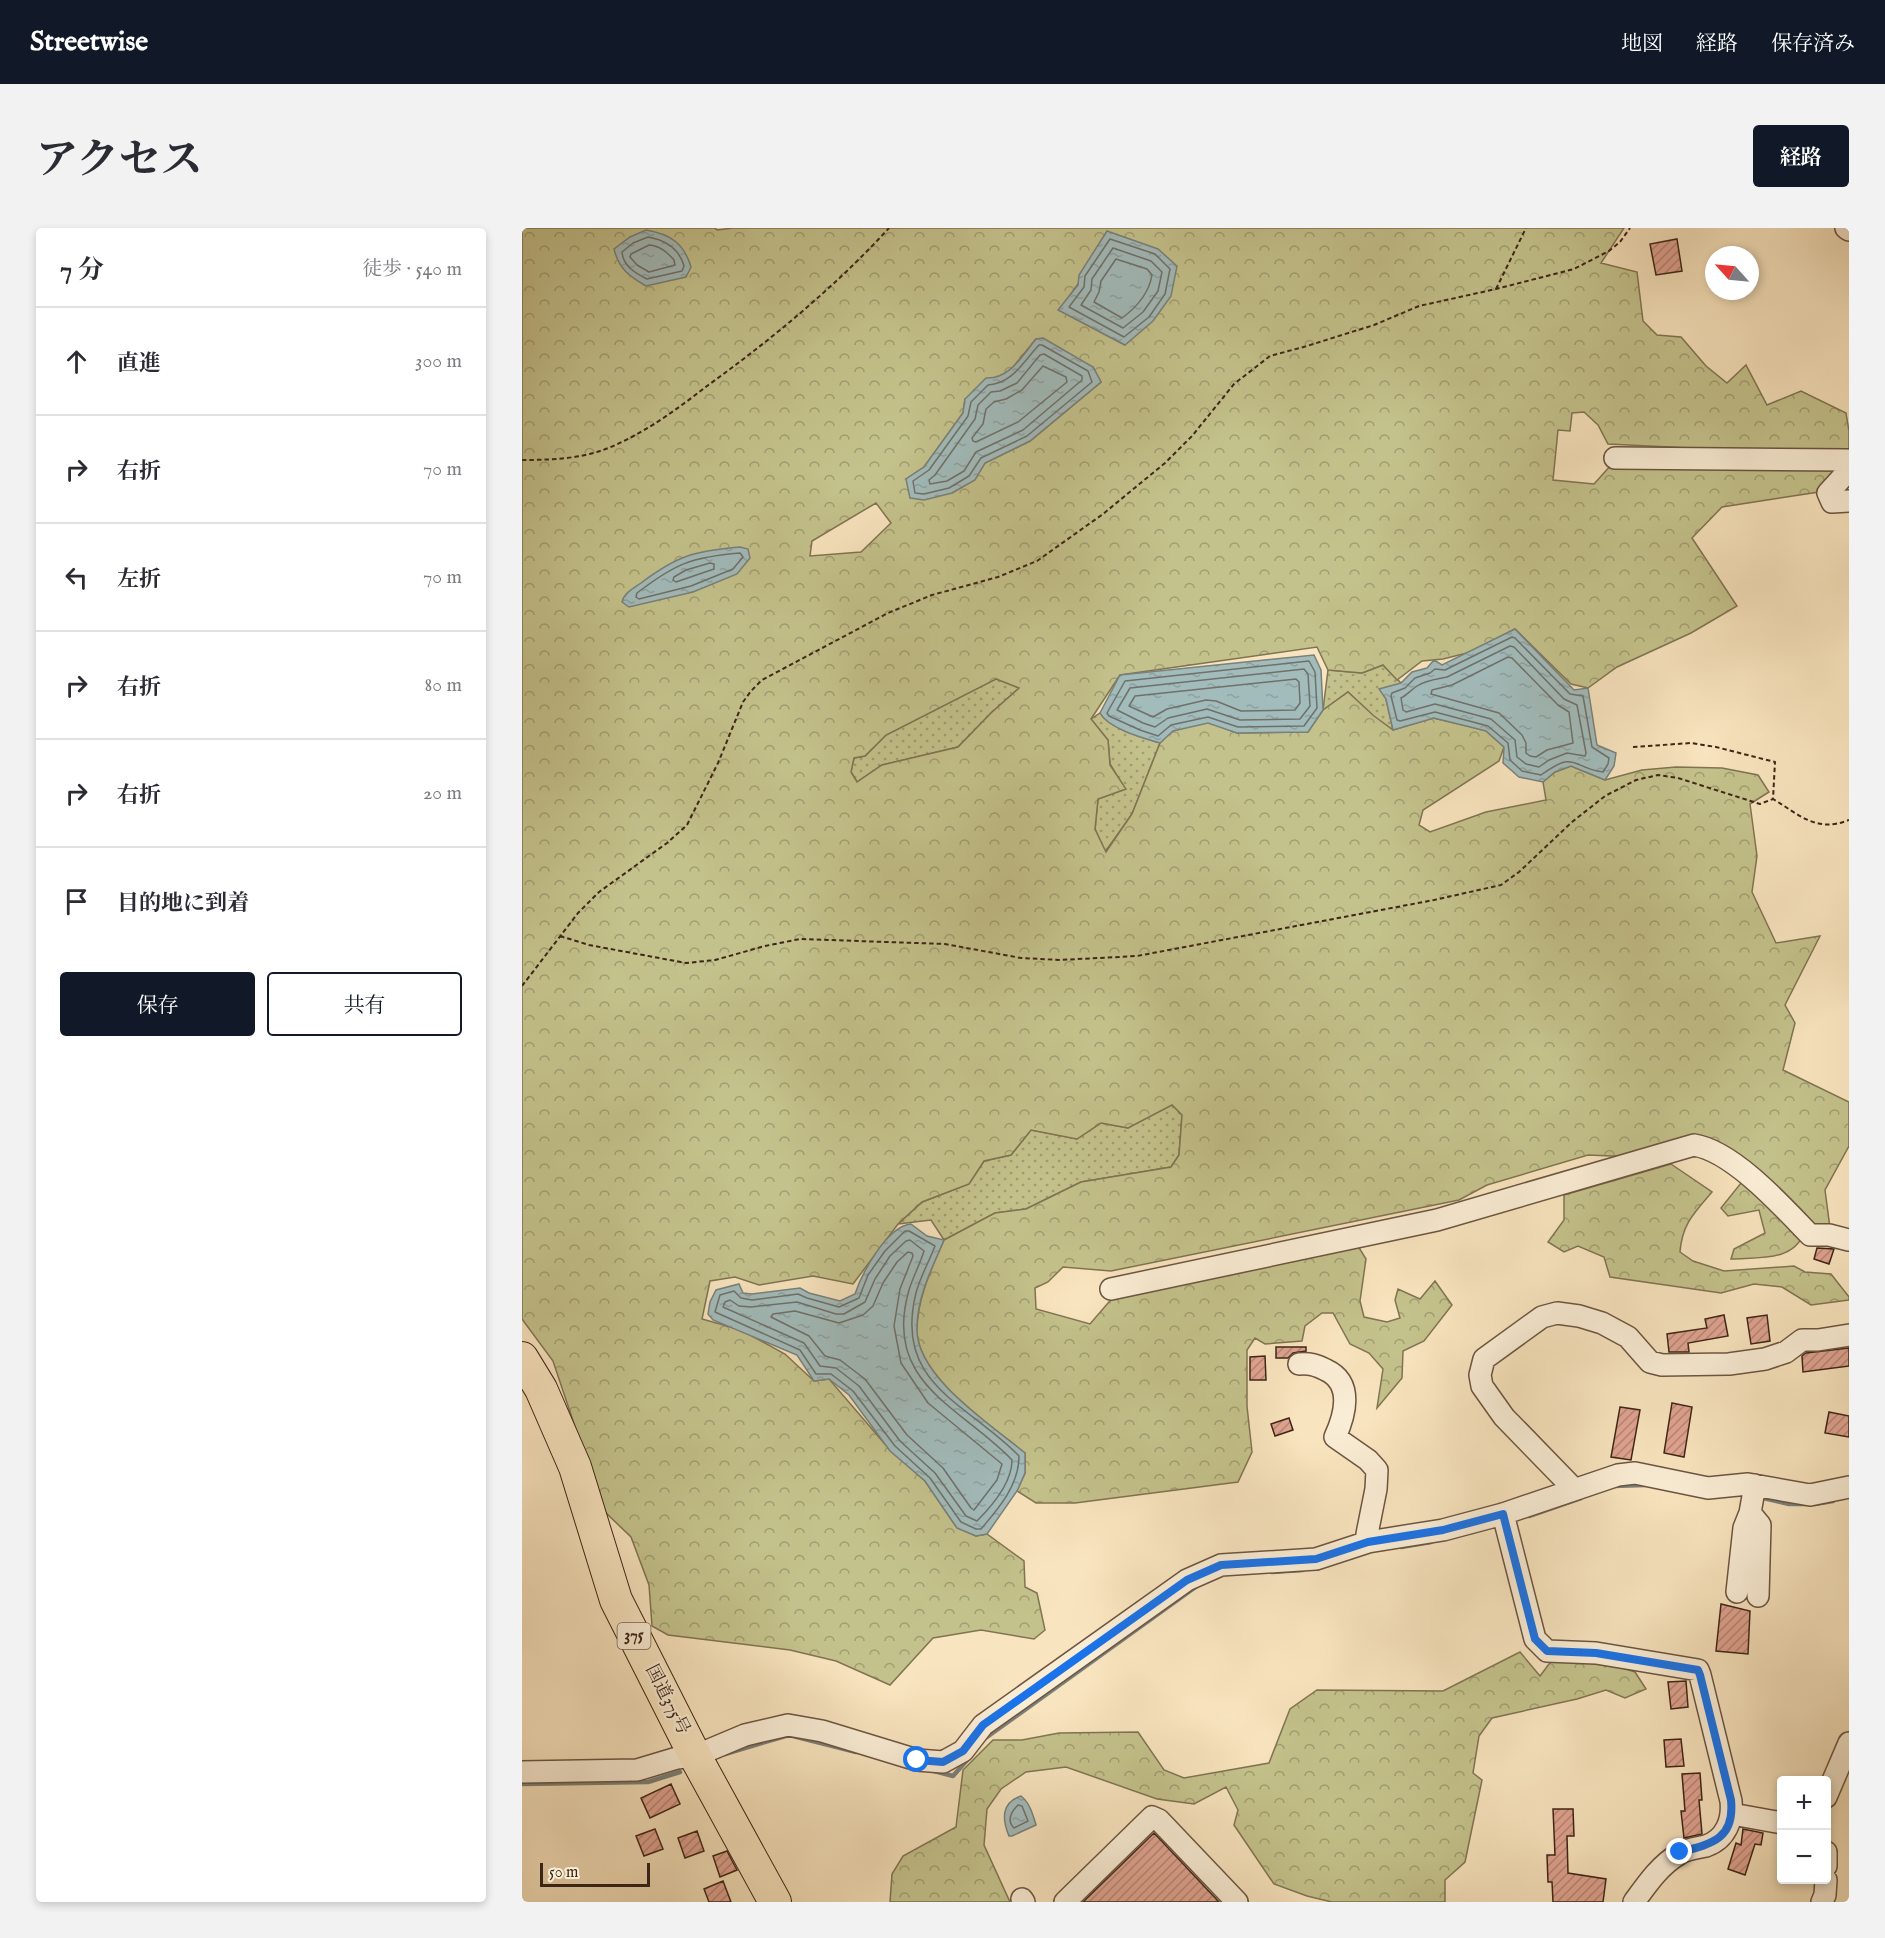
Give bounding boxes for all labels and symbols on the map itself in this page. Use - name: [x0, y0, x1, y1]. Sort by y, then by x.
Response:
- north arrow: [1705, 246, 1759, 300]
- road number: 375: [618, 1623, 650, 1649]
- street label: 国道375号: [640, 1661, 694, 1739]
- route start: [903, 1746, 929, 1772]
- route end: [1666, 1838, 1692, 1864]
- scale bar: [540, 1860, 650, 1888]

